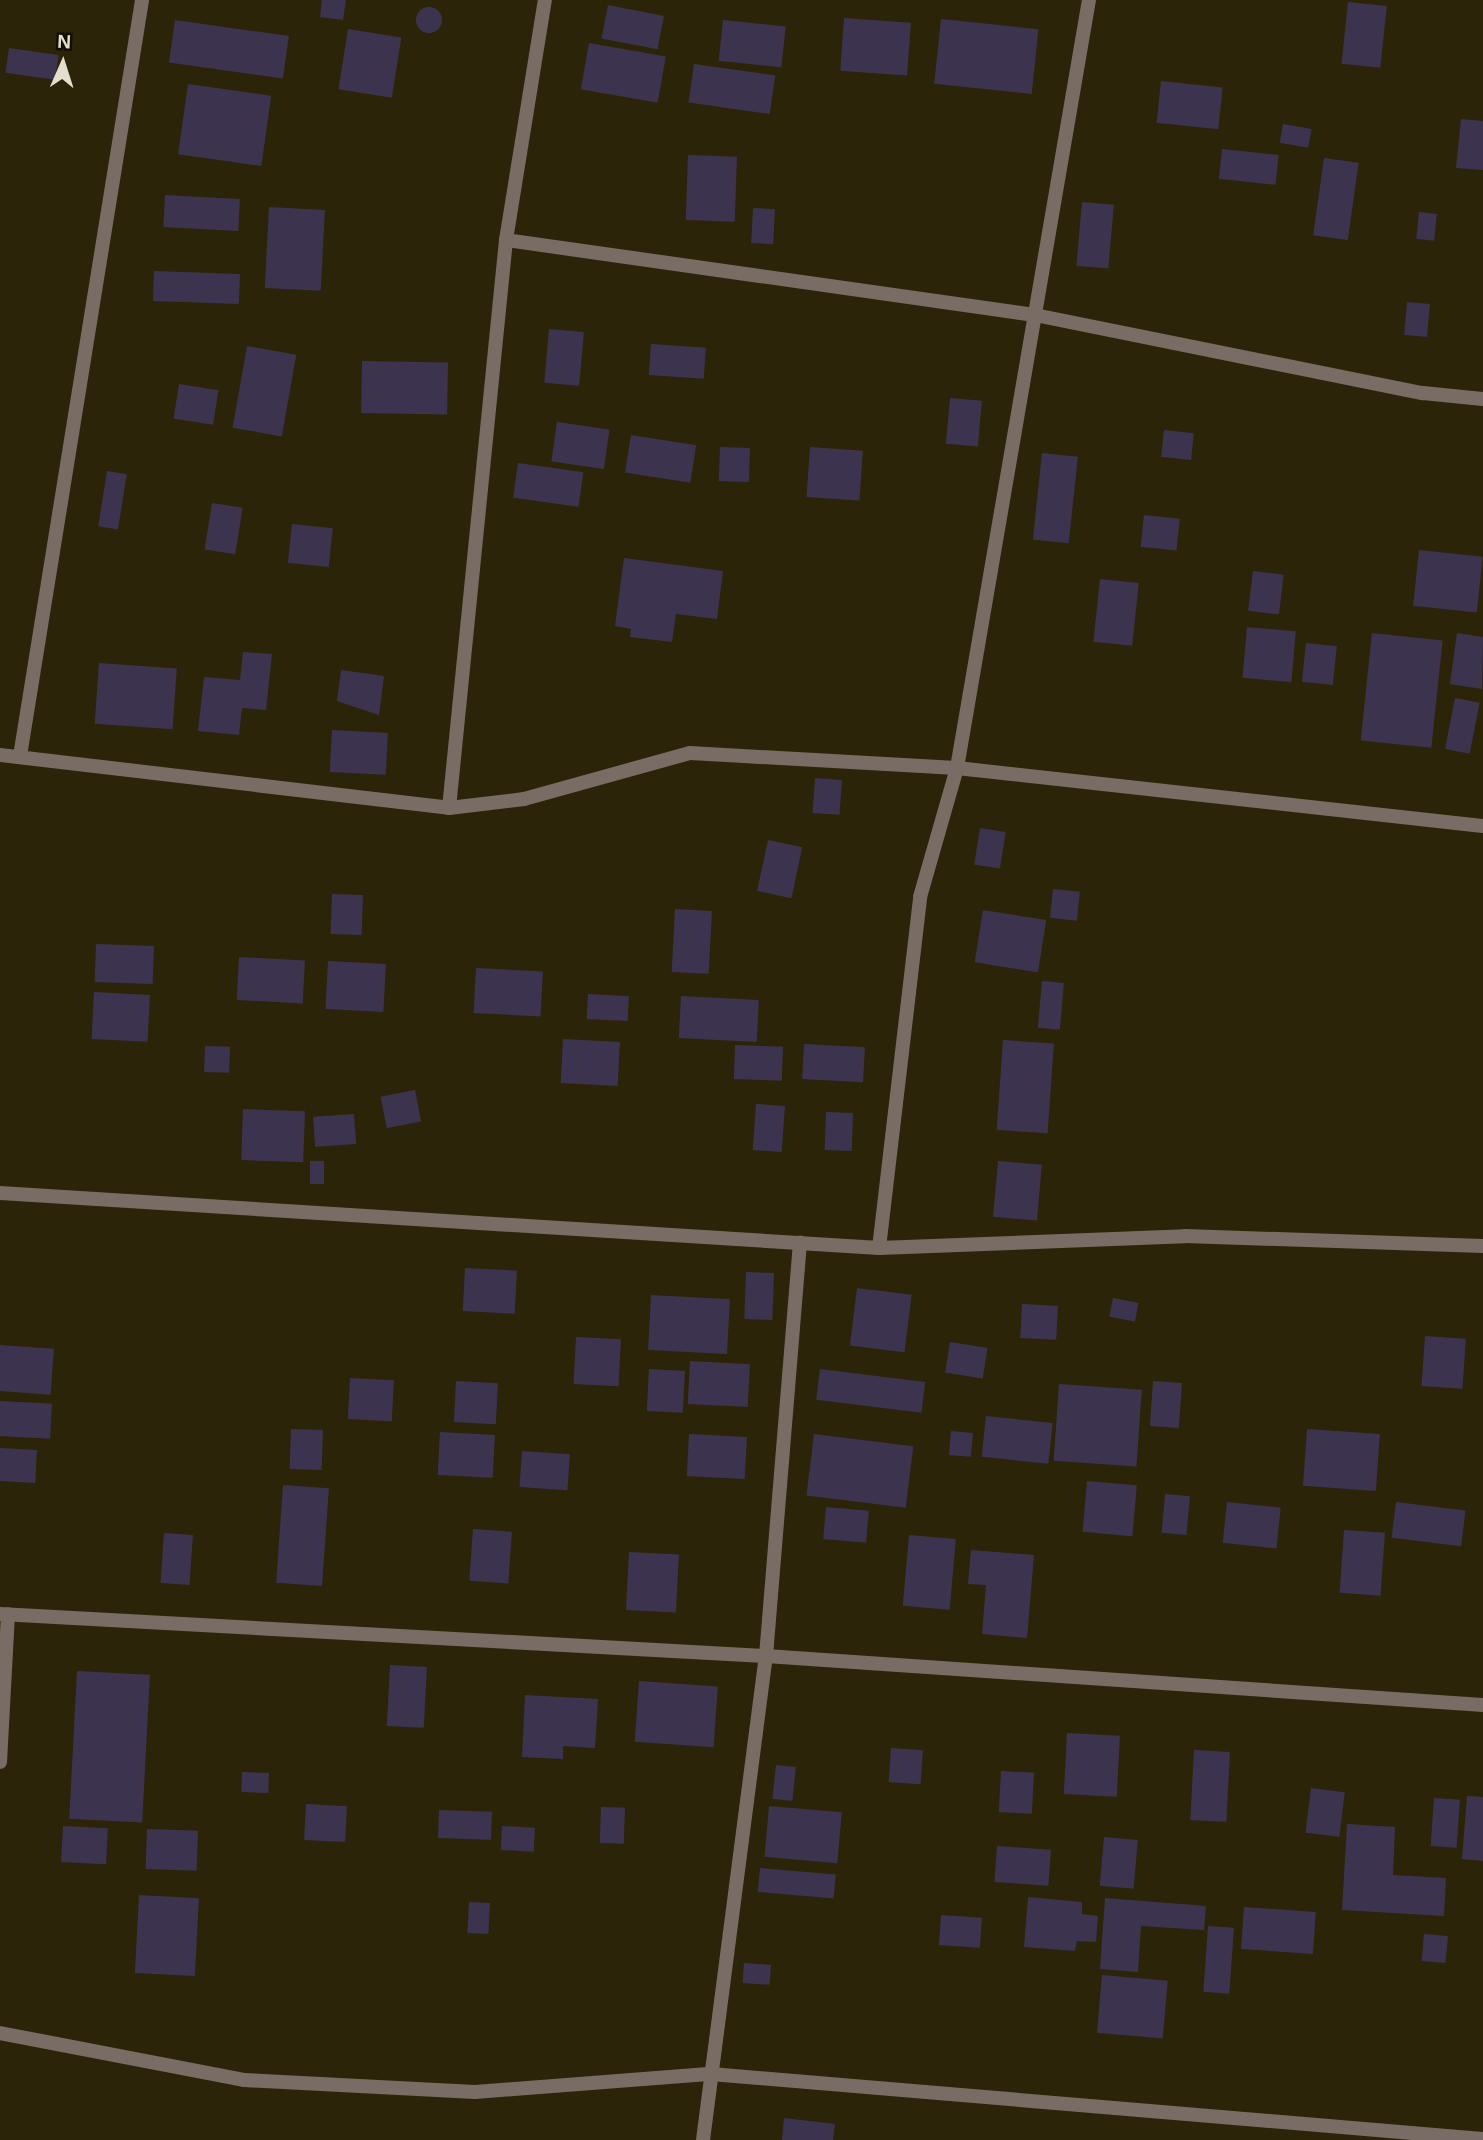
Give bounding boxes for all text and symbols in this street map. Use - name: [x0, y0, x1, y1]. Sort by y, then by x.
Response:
- north arrow: [28, 28, 98, 98]
- text: N: [57, 31, 72, 52]

